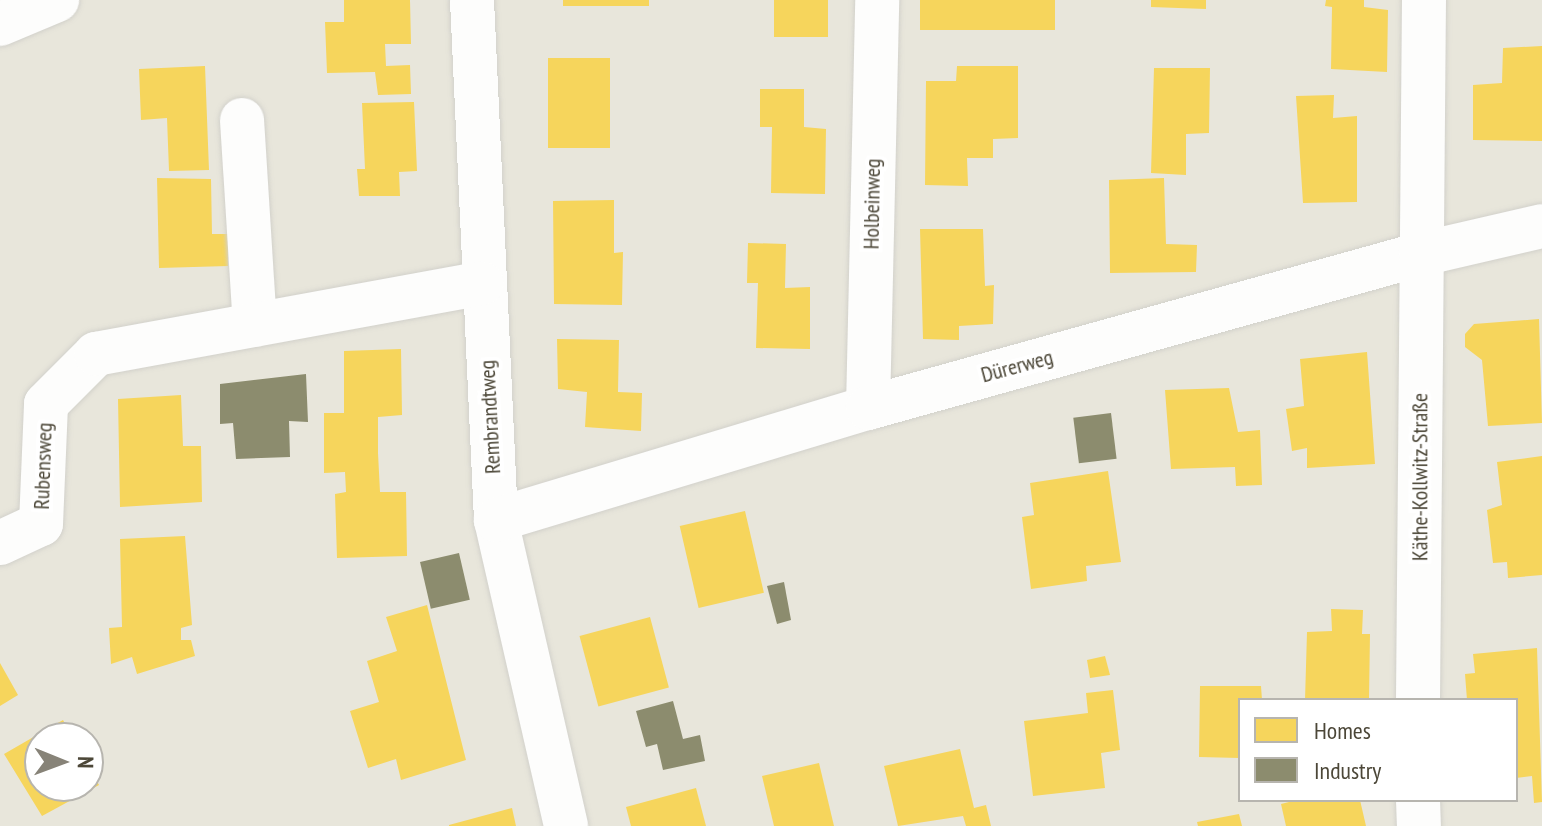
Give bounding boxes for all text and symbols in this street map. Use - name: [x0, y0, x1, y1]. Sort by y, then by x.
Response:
- street label: Holbeinweg: [858, 158, 886, 250]
- street label: Dürerweg: [978, 344, 1056, 388]
- street label: Rembrandtweg: [474, 359, 506, 475]
- street label: Käthe-Kollwitz-Straße: [1407, 393, 1433, 561]
- street label: Rubensweg: [28, 422, 58, 510]
- legend: [1238, 698, 1518, 802]
- text: Homes: [1314, 715, 1371, 746]
- north arrow: [24, 722, 104, 802]
- text: Industry: [1314, 755, 1381, 786]
- text: N: [72, 756, 100, 769]

